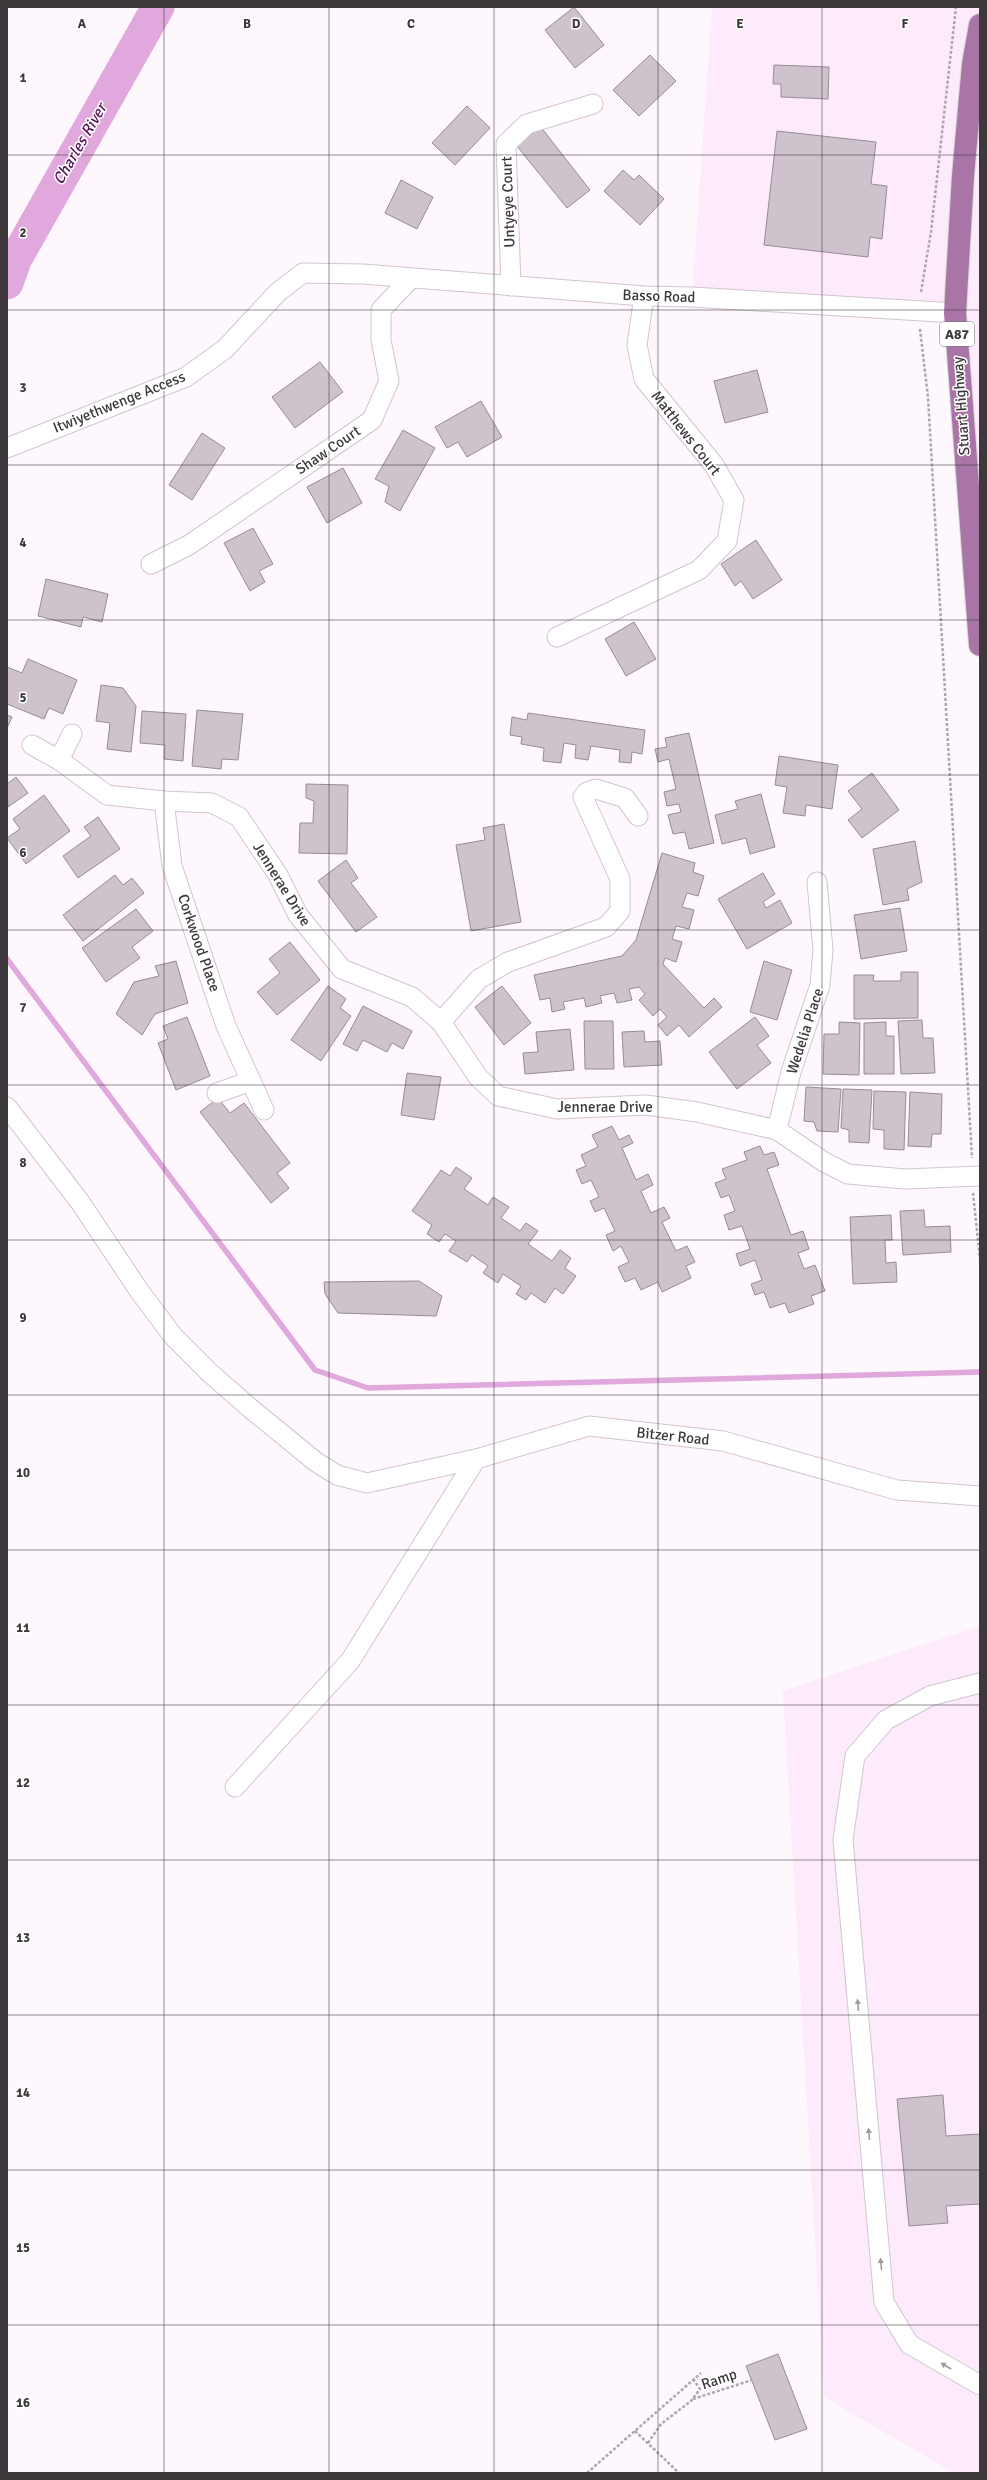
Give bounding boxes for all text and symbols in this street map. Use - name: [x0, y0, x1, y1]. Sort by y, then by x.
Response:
- text: A: [78, 16, 87, 32]
- text: B: [243, 16, 251, 32]
- text: C: [407, 16, 415, 32]
- text: D: [572, 16, 581, 32]
- text: E: [736, 16, 744, 32]
- text: F: [902, 16, 909, 32]
- text: 1: [19, 70, 27, 86]
- water label: Charles River: [49, 98, 112, 188]
- street label: Untyeye Court: [497, 156, 519, 248]
- text: 2: [19, 225, 27, 241]
- street label: Basso Road: [622, 286, 696, 306]
- road number: A87: [940, 322, 974, 346]
- street label: Stuart Highway: [949, 356, 973, 456]
- street label: Itwiyethwenge Access: [50, 367, 188, 437]
- text: 3: [19, 380, 27, 396]
- street label: Matthews Court: [647, 387, 725, 479]
- street label: Shaw Court: [292, 422, 364, 478]
- text: 4: [19, 535, 27, 551]
- text: 5: [19, 690, 27, 706]
- street label: Jennerae Drive: [249, 839, 315, 929]
- text: 6: [19, 845, 27, 861]
- street label: Corkwood Place: [174, 892, 224, 994]
- street label: Wedelia Place: [783, 986, 827, 1076]
- text: 7: [19, 1000, 27, 1016]
- street label: Jennerae Drive: [557, 1098, 653, 1116]
- text: 8: [19, 1155, 27, 1171]
- text: 9: [19, 1310, 27, 1326]
- street label: Bitzer Road: [636, 1423, 711, 1449]
- text: 10: [16, 1465, 30, 1481]
- text: 11: [16, 1620, 30, 1636]
- text: 12: [16, 1775, 30, 1791]
- text: 13: [16, 1930, 30, 1946]
- one-way arrow: [854, 1999, 861, 2011]
- text: 14: [16, 2085, 30, 2101]
- one-way arrow: [866, 2128, 873, 2140]
- text: 15: [16, 2240, 30, 2256]
- one-way arrow: [878, 2258, 884, 2270]
- one-way arrow: [940, 2362, 952, 2369]
- street label: Ramp: [699, 2365, 739, 2393]
- text: 16: [16, 2395, 30, 2411]

